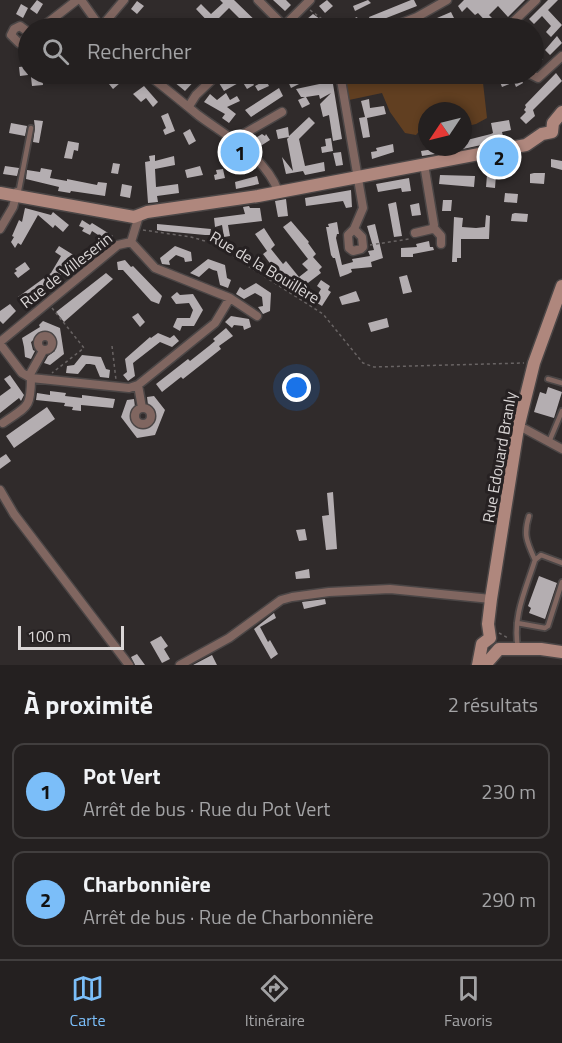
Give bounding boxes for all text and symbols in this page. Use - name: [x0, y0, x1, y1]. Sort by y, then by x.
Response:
- search box: [18, 18, 544, 84]
- text: Rechercher: [87, 34, 192, 68]
- icon: search: [39, 35, 72, 68]
- north arrow: [418, 102, 472, 156]
- pin: 1: [220, 130, 260, 174]
- pin: 2: [480, 134, 518, 180]
- street label: Rue de la Bouillère: [205, 225, 325, 309]
- street label: Rue de Villeserin: [15, 226, 117, 314]
- your location: [282, 373, 311, 402]
- street label: Rue Edouard Branly: [476, 389, 522, 524]
- scale bar: [18, 623, 124, 650]
- text: 100 m: [27, 624, 71, 648]
- text: À proximité: [24, 685, 153, 724]
- text: 2 résultats: [448, 689, 538, 720]
- text: Pot Vert: [83, 759, 161, 793]
- text: 1: [40, 776, 51, 807]
- text: 230 m: [481, 776, 536, 807]
- text: Arrêt de bus · Rue du Pot Vert: [83, 793, 330, 824]
- text: Charbonnière: [83, 867, 211, 901]
- text: 2: [40, 884, 51, 915]
- text: 290 m: [481, 884, 536, 915]
- text: Arrêt de bus · Rue de Charbonnière: [83, 901, 374, 932]
- tab: Carte: [70, 972, 106, 1032]
- tab: Itinéraire: [245, 972, 305, 1032]
- tab: Favoris: [444, 972, 492, 1032]

